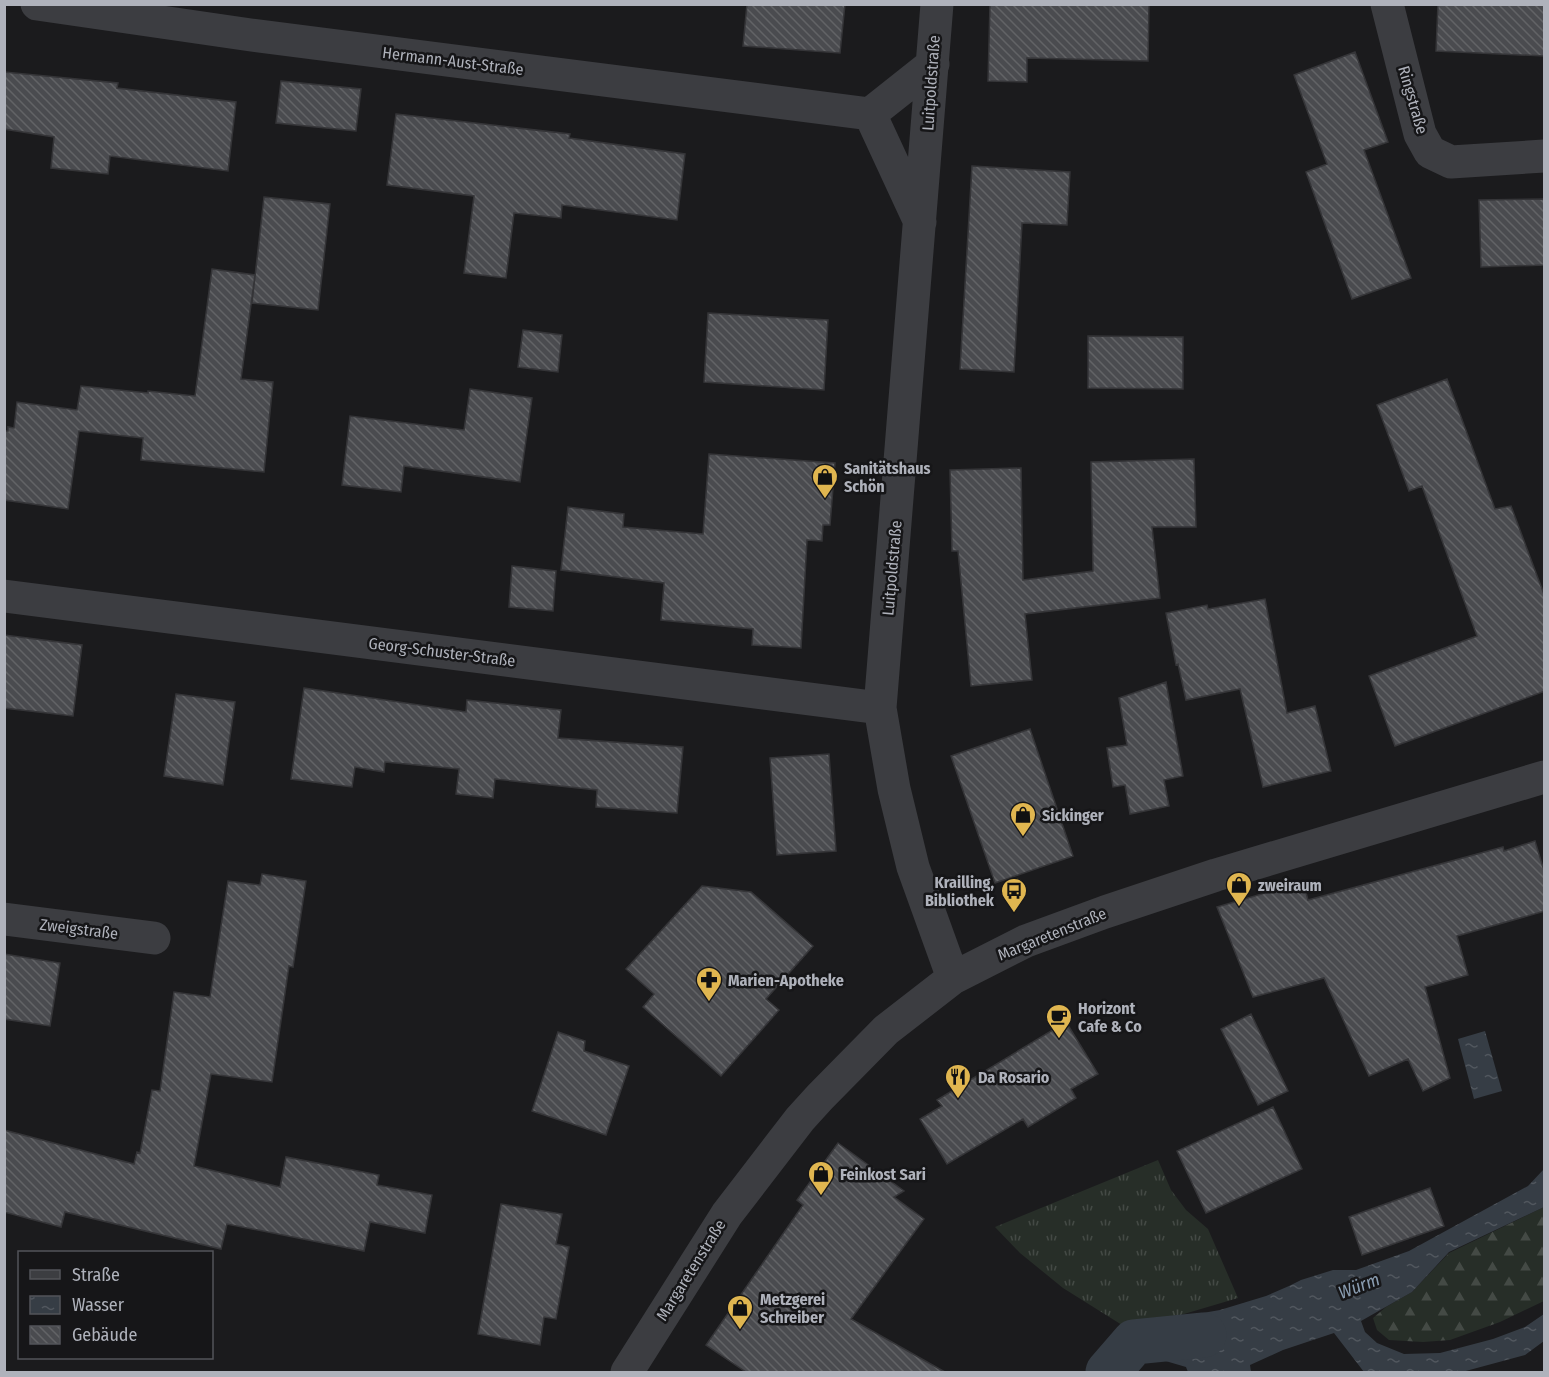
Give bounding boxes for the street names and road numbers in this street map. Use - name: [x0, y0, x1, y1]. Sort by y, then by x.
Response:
- street label: Luitpoldstraße: [918, 35, 944, 131]
- street label: Hermann-Aust-Straße: [381, 43, 525, 79]
- street label: Ringstraße: [1394, 64, 1432, 136]
- street label: Luitpoldstraße: [878, 519, 906, 616]
- street label: Georg-Schuster-Straße: [368, 634, 517, 670]
- street label: Margaretenstraße: [995, 904, 1109, 964]
- street label: Zweigstraße: [39, 915, 119, 943]
- street label: Margaretenstraße: [652, 1216, 730, 1324]

